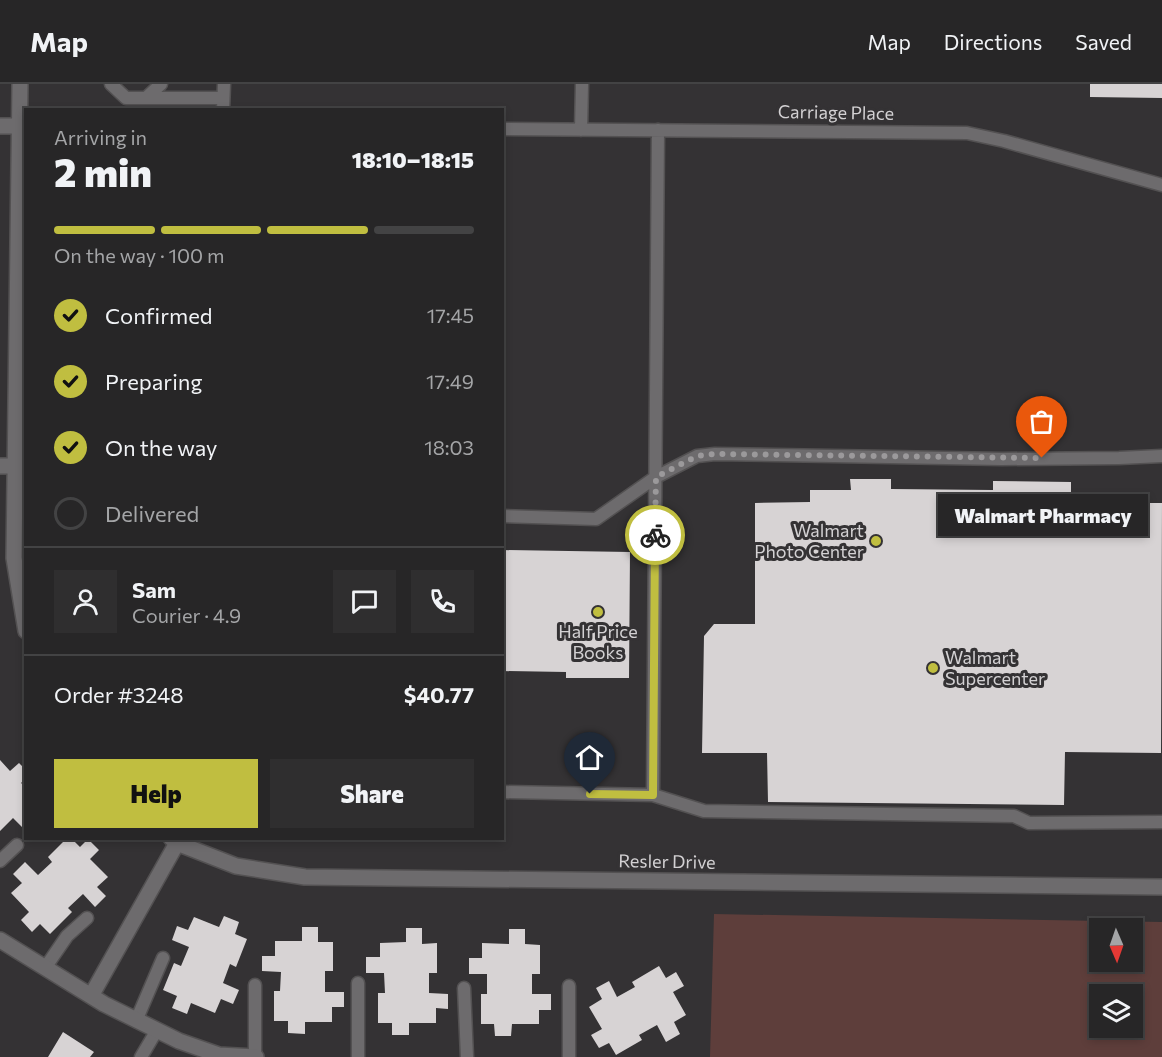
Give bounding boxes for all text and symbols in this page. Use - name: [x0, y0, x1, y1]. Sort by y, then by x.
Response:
- text: Map: [30, 24, 88, 58]
- text: Map: [868, 29, 911, 54]
- text: Directions: [944, 29, 1042, 54]
- text: Saved: [1075, 29, 1132, 54]
- street label: Carriage Place: [778, 100, 894, 124]
- text: Arriving in: [54, 125, 147, 149]
- text: 18:10–18:15: [352, 146, 474, 173]
- text: 2 min: [54, 147, 152, 195]
- text: On the way · 100 m: [54, 243, 224, 267]
- icon: check: [54, 299, 87, 332]
- text: Confirmed: [105, 302, 212, 329]
- text: 17:45: [427, 303, 474, 327]
- icon: check: [54, 365, 87, 398]
- text: Preparing: [105, 368, 202, 395]
- text: 17:49: [426, 369, 474, 393]
- pin: [1016, 396, 1067, 458]
- icon: bag: [1025, 405, 1058, 438]
- icon: check: [54, 431, 87, 464]
- text: On the way: [105, 434, 217, 461]
- text: 18:03: [424, 435, 474, 459]
- callout: Walmart Pharmacy: [937, 494, 1147, 536]
- text: Delivered: [105, 500, 199, 527]
- text: Walmart Pharmacy: [954, 503, 1132, 527]
- courier: [625, 505, 685, 565]
- icon: bike: [639, 519, 672, 552]
- place label: Walmart Photo Center: [754, 519, 864, 562]
- marker: Walmart Photo Center: [869, 534, 883, 548]
- button: person: [54, 570, 117, 633]
- button: chat: [333, 570, 396, 633]
- button: phone: [411, 570, 474, 633]
- text: Sam: [132, 576, 176, 603]
- text: Courier · 4.9: [132, 603, 241, 627]
- marker: Half Price Books: [591, 605, 605, 619]
- place label: Half Price Books: [558, 620, 638, 663]
- place label: Walmart Supercenter: [945, 646, 1045, 689]
- marker: Walmart Supercenter: [926, 661, 940, 675]
- text: Order #3248: [54, 681, 184, 708]
- text: $40.77: [404, 681, 474, 708]
- pin: [564, 732, 615, 794]
- icon: home: [573, 741, 606, 774]
- button: Help: [54, 759, 258, 828]
- button: Share: [270, 759, 474, 828]
- street label: Resler Drive: [618, 849, 716, 873]
- north arrow: [1089, 918, 1143, 972]
- map controls: [1089, 918, 1143, 1038]
- button: layers: [1089, 984, 1143, 1038]

